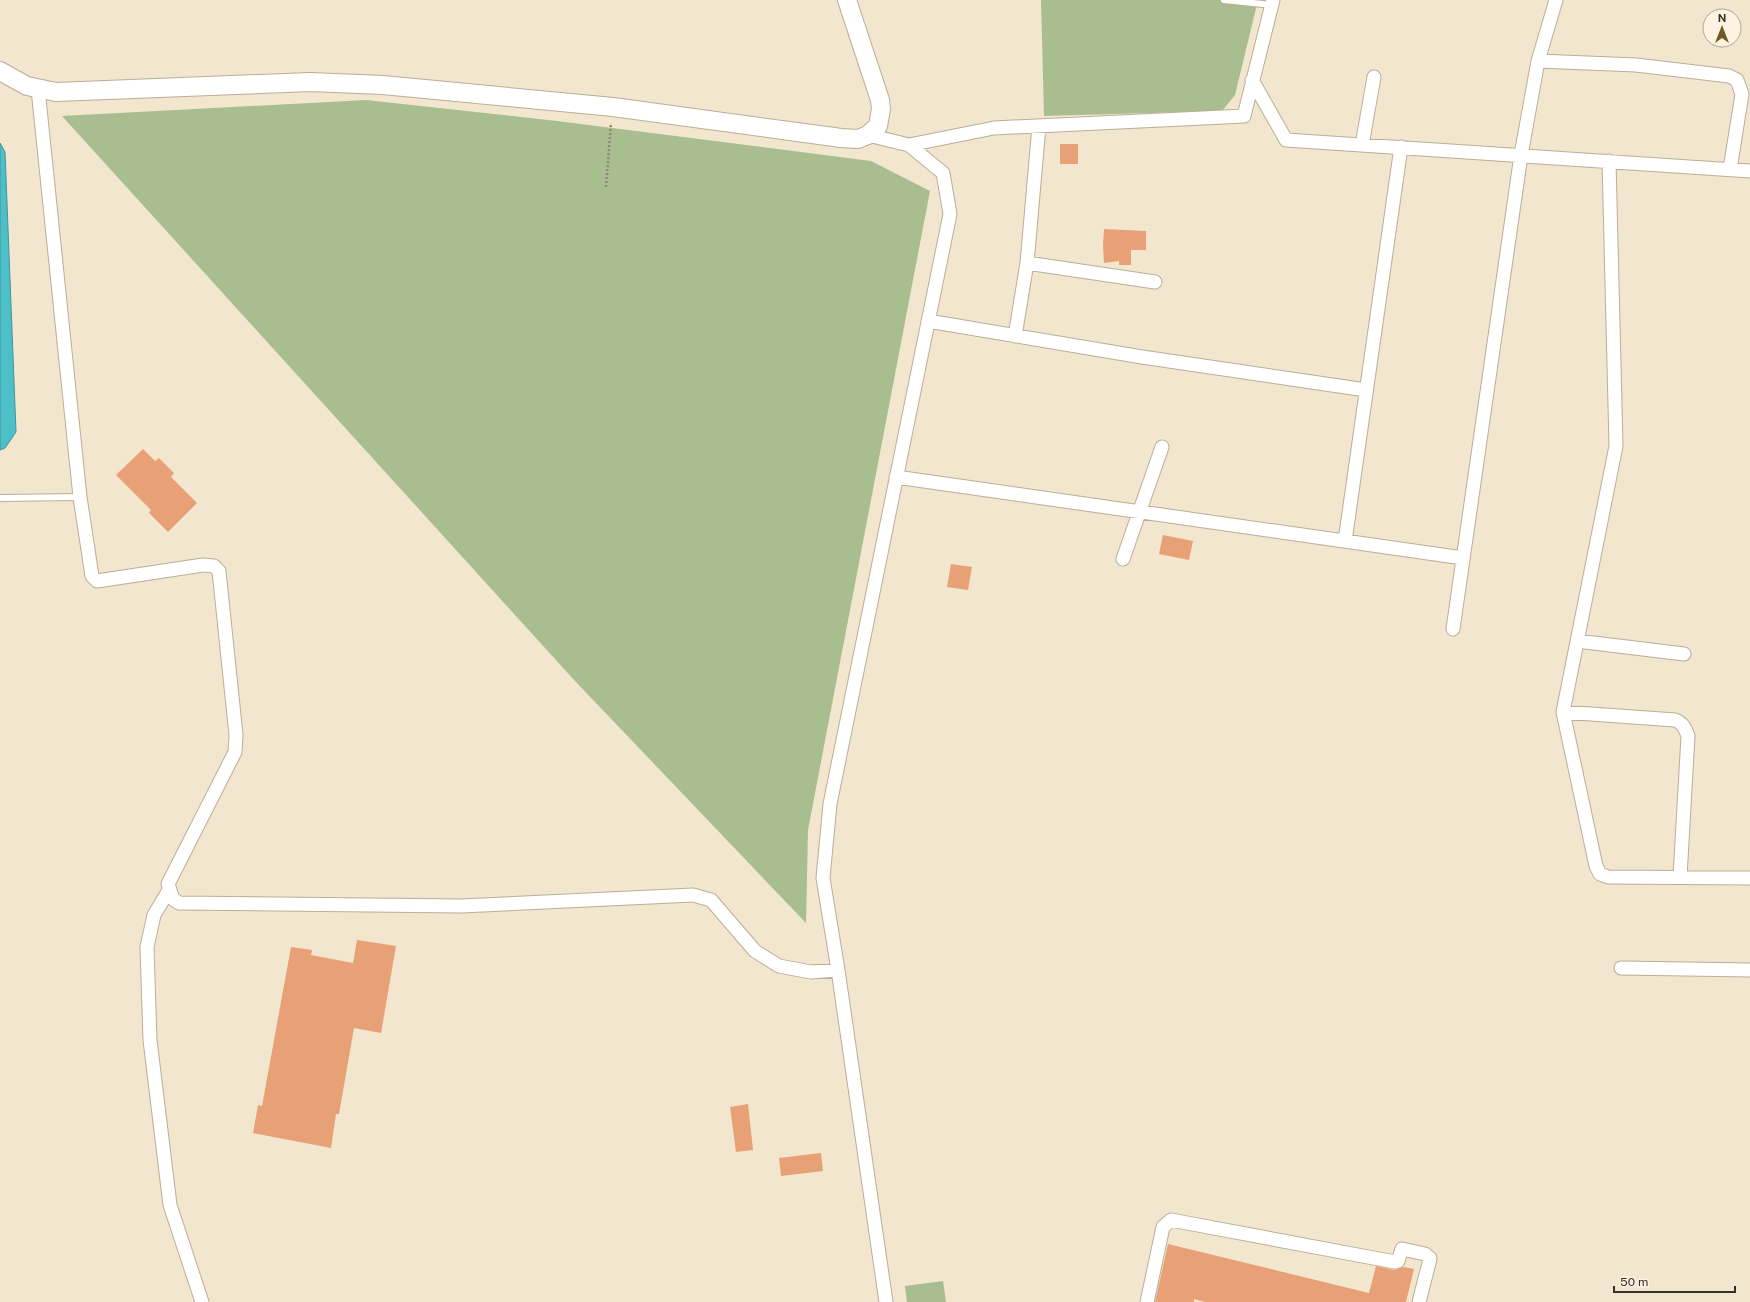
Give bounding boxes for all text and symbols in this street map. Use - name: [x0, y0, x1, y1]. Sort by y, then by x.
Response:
- north arrow: [1702, 8, 1742, 48]
- text: N: [1718, 12, 1726, 24]
- scale bar: [1614, 1268, 1735, 1294]
- text: 50 m: [1620, 1275, 1648, 1289]

